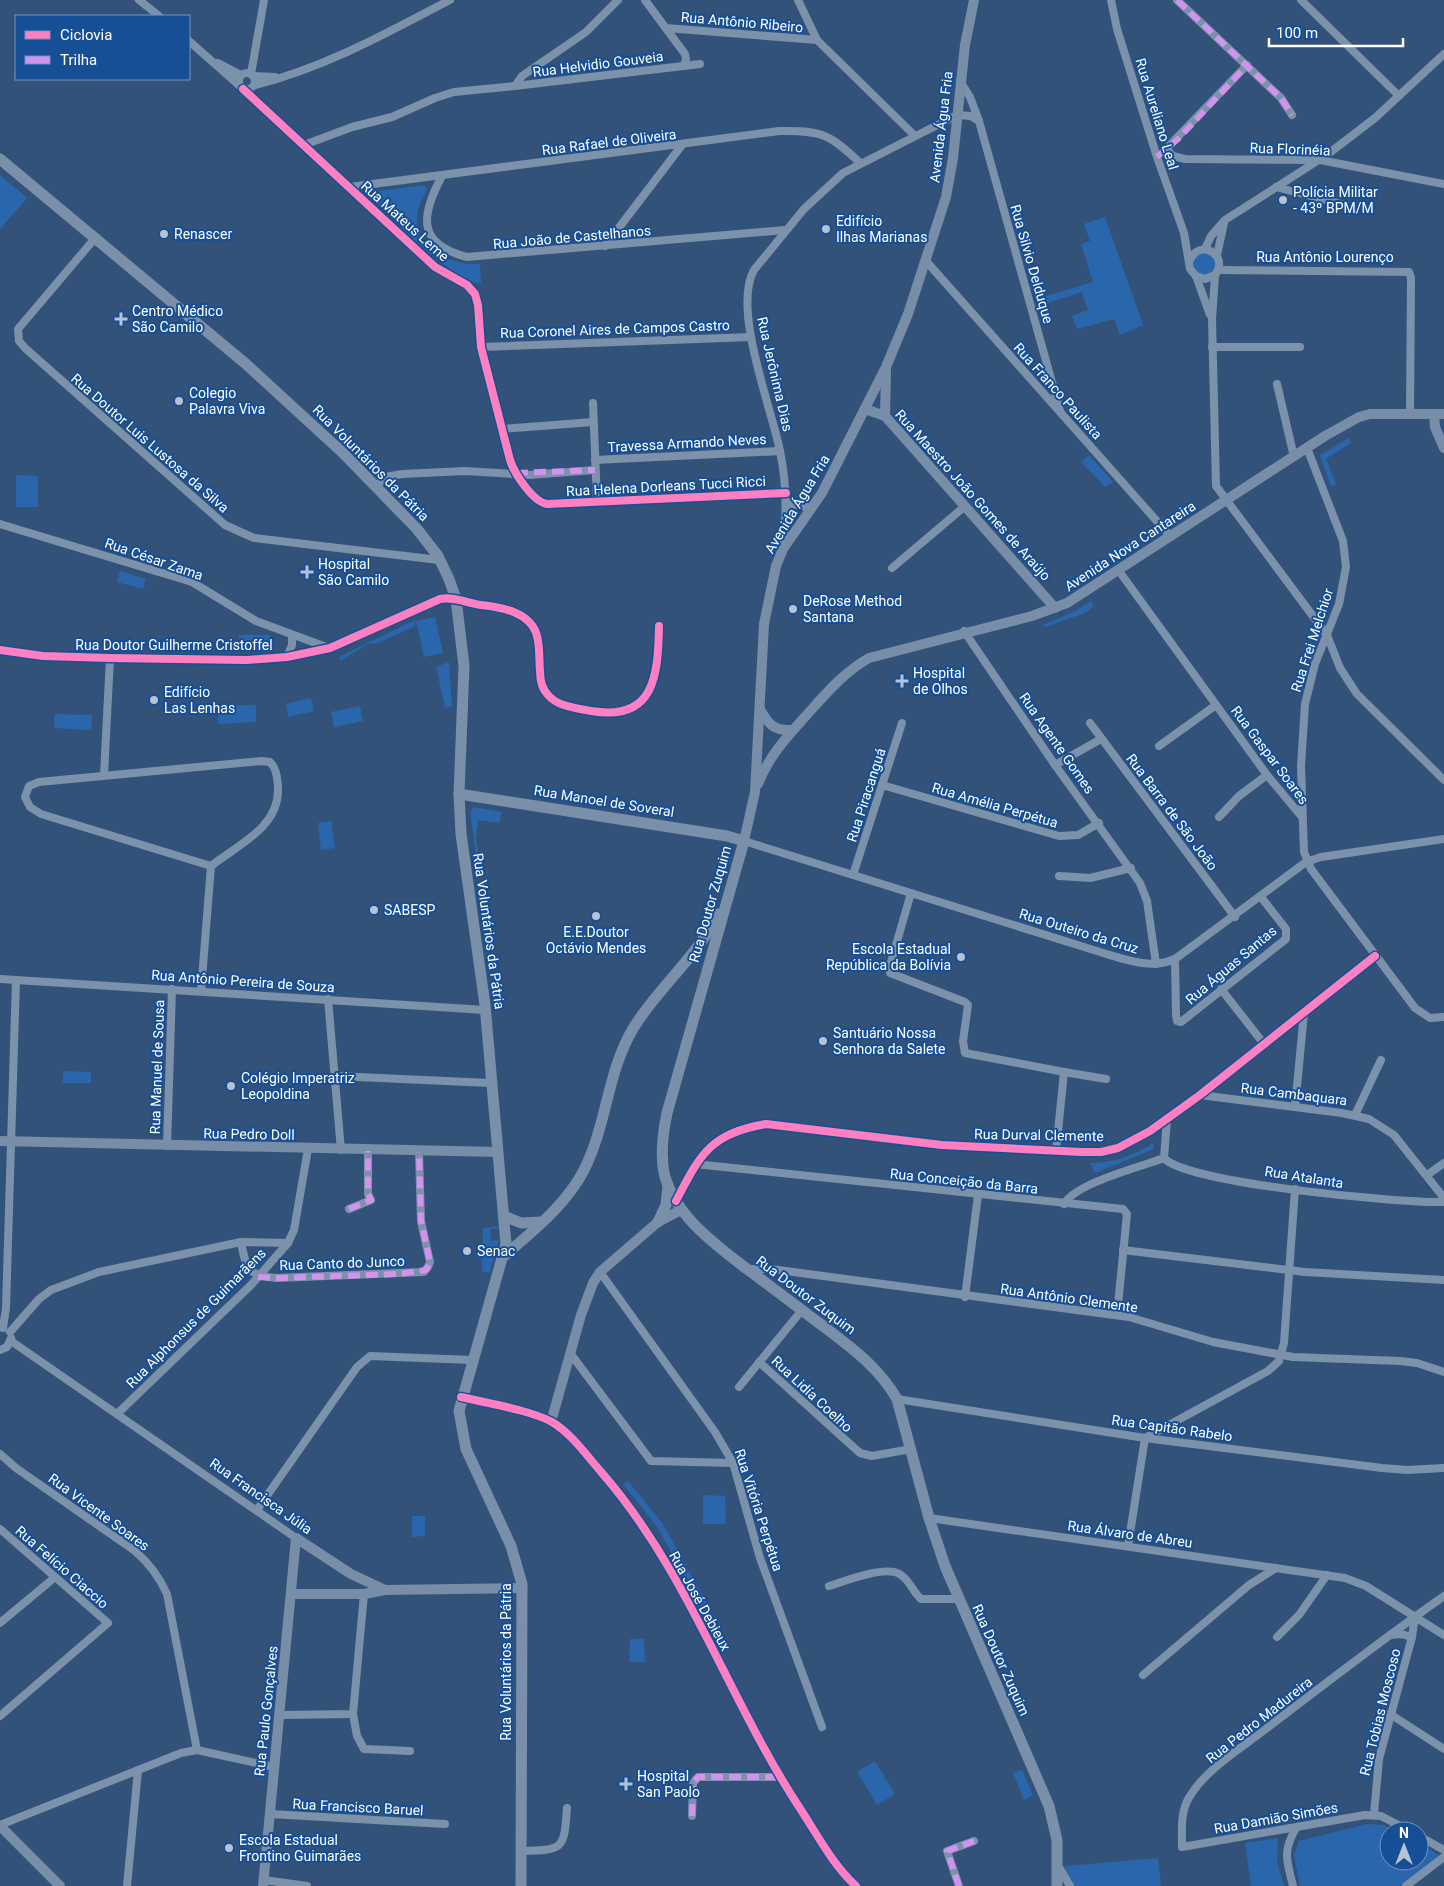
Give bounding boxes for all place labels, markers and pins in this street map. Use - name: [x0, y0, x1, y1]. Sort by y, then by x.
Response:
- place label: Polícia Militar - 43º BPM/M: [1293, 184, 1378, 216]
- marker: Polícia Militar - 43º BPM/M: [1277, 194, 1289, 206]
- place label: Edifício Ilhas Marianas: [836, 213, 927, 245]
- marker: Edifício Ilhas Marianas: [820, 223, 832, 235]
- place label: Renascer: [174, 226, 232, 242]
- marker: Renascer: [158, 228, 170, 240]
- place label: Centro Médico São Camilo: [132, 303, 223, 335]
- marker: Centro Médico São Camilo: [114, 312, 128, 326]
- place label: Colegio Palavra Viva: [189, 385, 265, 417]
- marker: Colegio Palavra Viva: [173, 395, 185, 407]
- place label: Hospital São Camilo: [318, 556, 389, 588]
- marker: Hospital São Camilo: [300, 565, 314, 579]
- place label: DeRose Method Santana: [803, 593, 902, 625]
- marker: DeRose Method Santana: [787, 603, 799, 615]
- place label: Hospital de Olhos: [913, 665, 968, 697]
- marker: Hospital de Olhos: [895, 674, 909, 688]
- place label: Edifício Las Lenhas: [164, 684, 235, 716]
- marker: Edifício Las Lenhas: [148, 694, 160, 706]
- place label: SABESP: [384, 902, 435, 918]
- marker: SABESP: [368, 904, 380, 916]
- marker: E.E.Doutor Octávio Mendes: [590, 910, 602, 922]
- place label: E.E.Doutor Octávio Mendes: [546, 924, 646, 956]
- place label: Escola Estadual República da Bolívia: [826, 941, 951, 973]
- marker: Escola Estadual República da Bolívia: [955, 951, 967, 963]
- place label: Santuário Nossa Senhora da Salete: [833, 1025, 945, 1057]
- marker: Santuário Nossa Senhora da Salete: [817, 1035, 829, 1047]
- place label: Colégio Imperatriz Leopoldina: [241, 1070, 355, 1102]
- marker: Colégio Imperatriz Leopoldina: [225, 1080, 237, 1092]
- place label: Senac: [477, 1243, 515, 1259]
- marker: Senac: [461, 1245, 473, 1257]
- place label: Hospital San Paolo: [637, 1768, 700, 1800]
- marker: Hospital San Paolo: [619, 1777, 633, 1791]
- place label: Escola Estadual Frontino Guimarães: [239, 1832, 361, 1864]
- marker: Escola Estadual Frontino Guimarães: [223, 1842, 235, 1854]

